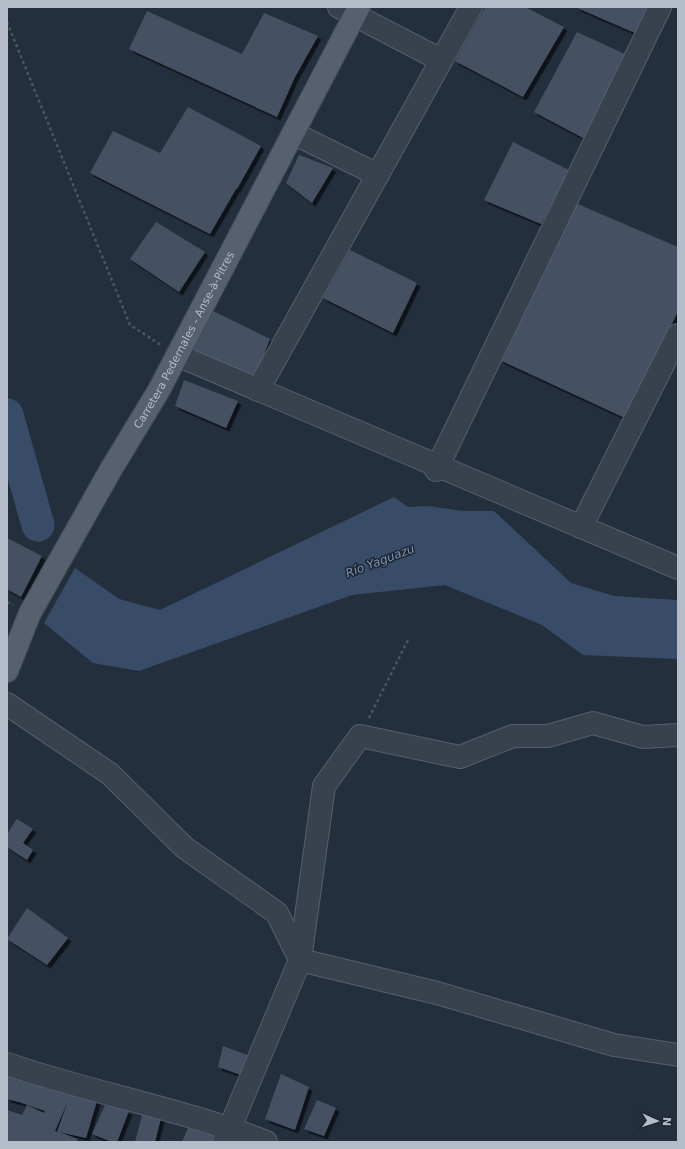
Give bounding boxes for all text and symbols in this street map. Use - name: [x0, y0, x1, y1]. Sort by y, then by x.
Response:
- street label: Carretera Pedernales - Anse-à-Pitres: [131, 249, 237, 431]
- water label: Río Yaguazu: [343, 541, 417, 581]
- north arrow: [637, 1101, 677, 1141]
- text: N: [660, 1117, 673, 1126]

